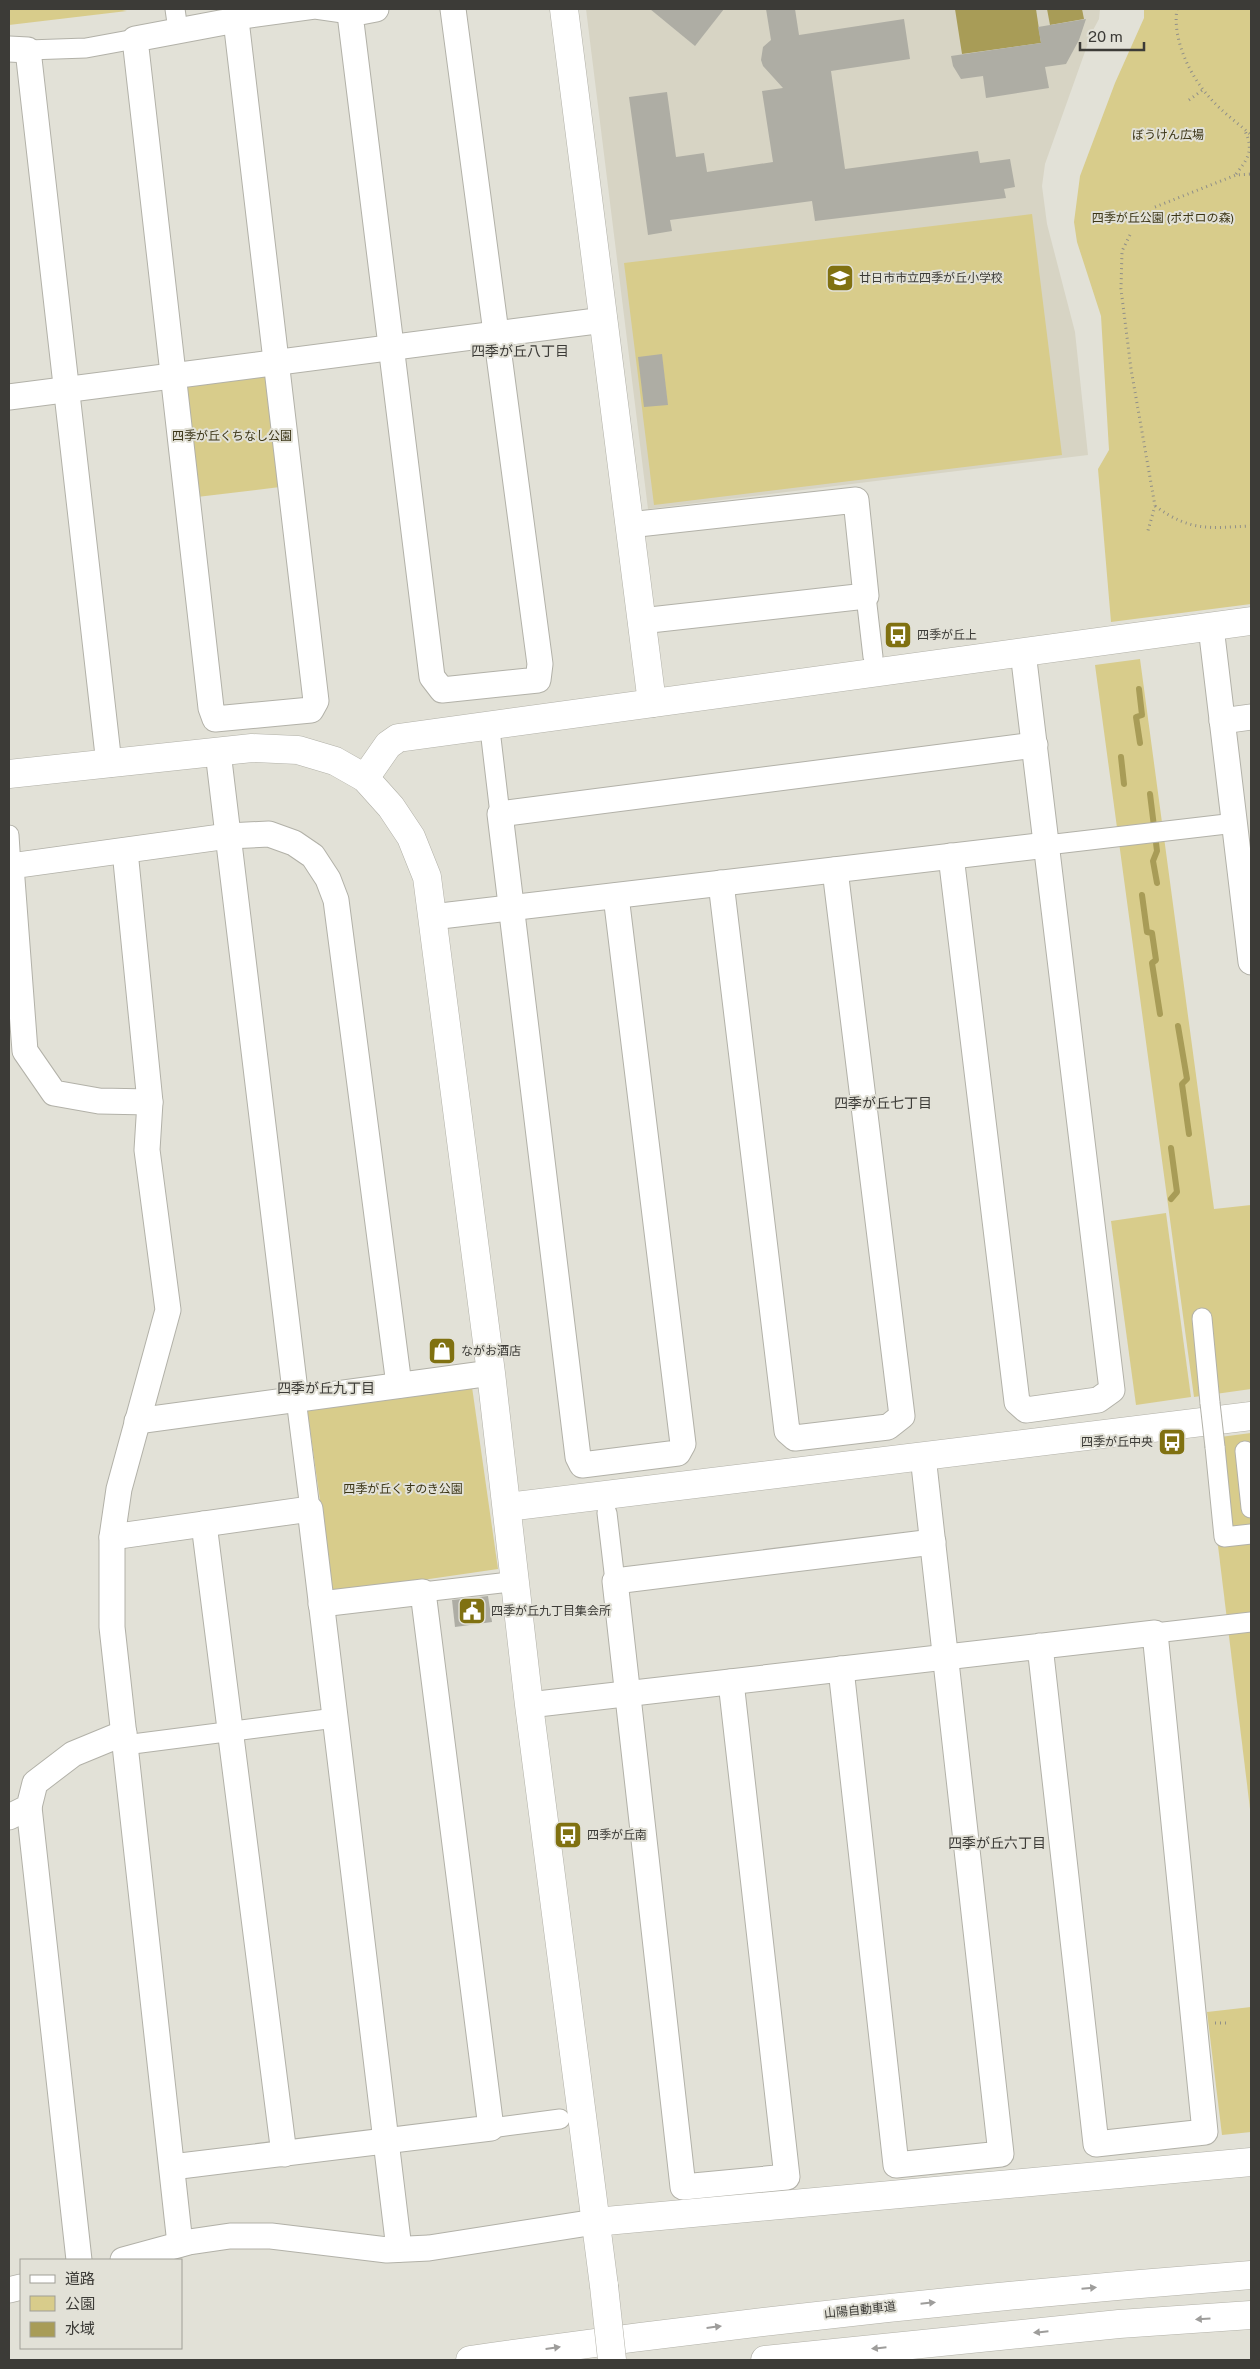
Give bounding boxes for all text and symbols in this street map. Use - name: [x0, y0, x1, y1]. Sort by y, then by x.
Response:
- scale bar: [1080, 20, 1144, 52]
- text: 20 m: [1088, 28, 1123, 45]
- park label: ぼうけん広場: [1132, 128, 1204, 142]
- park label: 四季が丘公園 (ポポロの森): [1092, 211, 1234, 225]
- school or university icon: 廿日市市立四季が丘小学校: [825, 263, 855, 293]
- place label: 廿日市市立四季が丘小学校: [859, 271, 1003, 285]
- district label: 四季が丘八丁目: [471, 343, 569, 359]
- park label: 四季が丘くちなし公園: [172, 429, 292, 443]
- bus stop icon: 四季が丘上: [883, 620, 913, 650]
- place label: 四季が丘上: [917, 628, 977, 642]
- district label: 四季が丘七丁目: [834, 1095, 932, 1111]
- shop icon: ながお酒店: [427, 1336, 457, 1366]
- place label: ながお酒店: [461, 1344, 521, 1358]
- district label: 四季が丘九丁目: [277, 1380, 375, 1396]
- bus stop icon: 四季が丘中央: [1157, 1427, 1187, 1457]
- place label: 四季が丘中央: [1081, 1435, 1153, 1449]
- park label: 四季が丘くすのき公園: [343, 1482, 463, 1496]
- public building icon: 四季が丘九丁目集会所: [457, 1596, 487, 1626]
- place label: 四季が丘九丁目集会所: [491, 1604, 611, 1618]
- bus stop icon: 四季が丘南: [553, 1820, 583, 1850]
- place label: 四季が丘南: [587, 1828, 647, 1842]
- district label: 四季が丘六丁目: [948, 1835, 1046, 1851]
- legend: [20, 2259, 182, 2349]
- text: 道路: [65, 2270, 95, 2287]
- one-way arrow: [1082, 2283, 1098, 2291]
- text: 公園: [65, 2295, 95, 2312]
- street label: 山陽自動車道: [823, 2299, 897, 2321]
- one-way arrow: [920, 2299, 936, 2307]
- one-way arrow: [1194, 2315, 1210, 2323]
- text: 水域: [65, 2320, 95, 2337]
- one-way arrow: [706, 2323, 722, 2331]
- one-way arrow: [1032, 2328, 1048, 2336]
- one-way arrow: [545, 2344, 561, 2352]
- one-way arrow: [871, 2344, 887, 2352]

